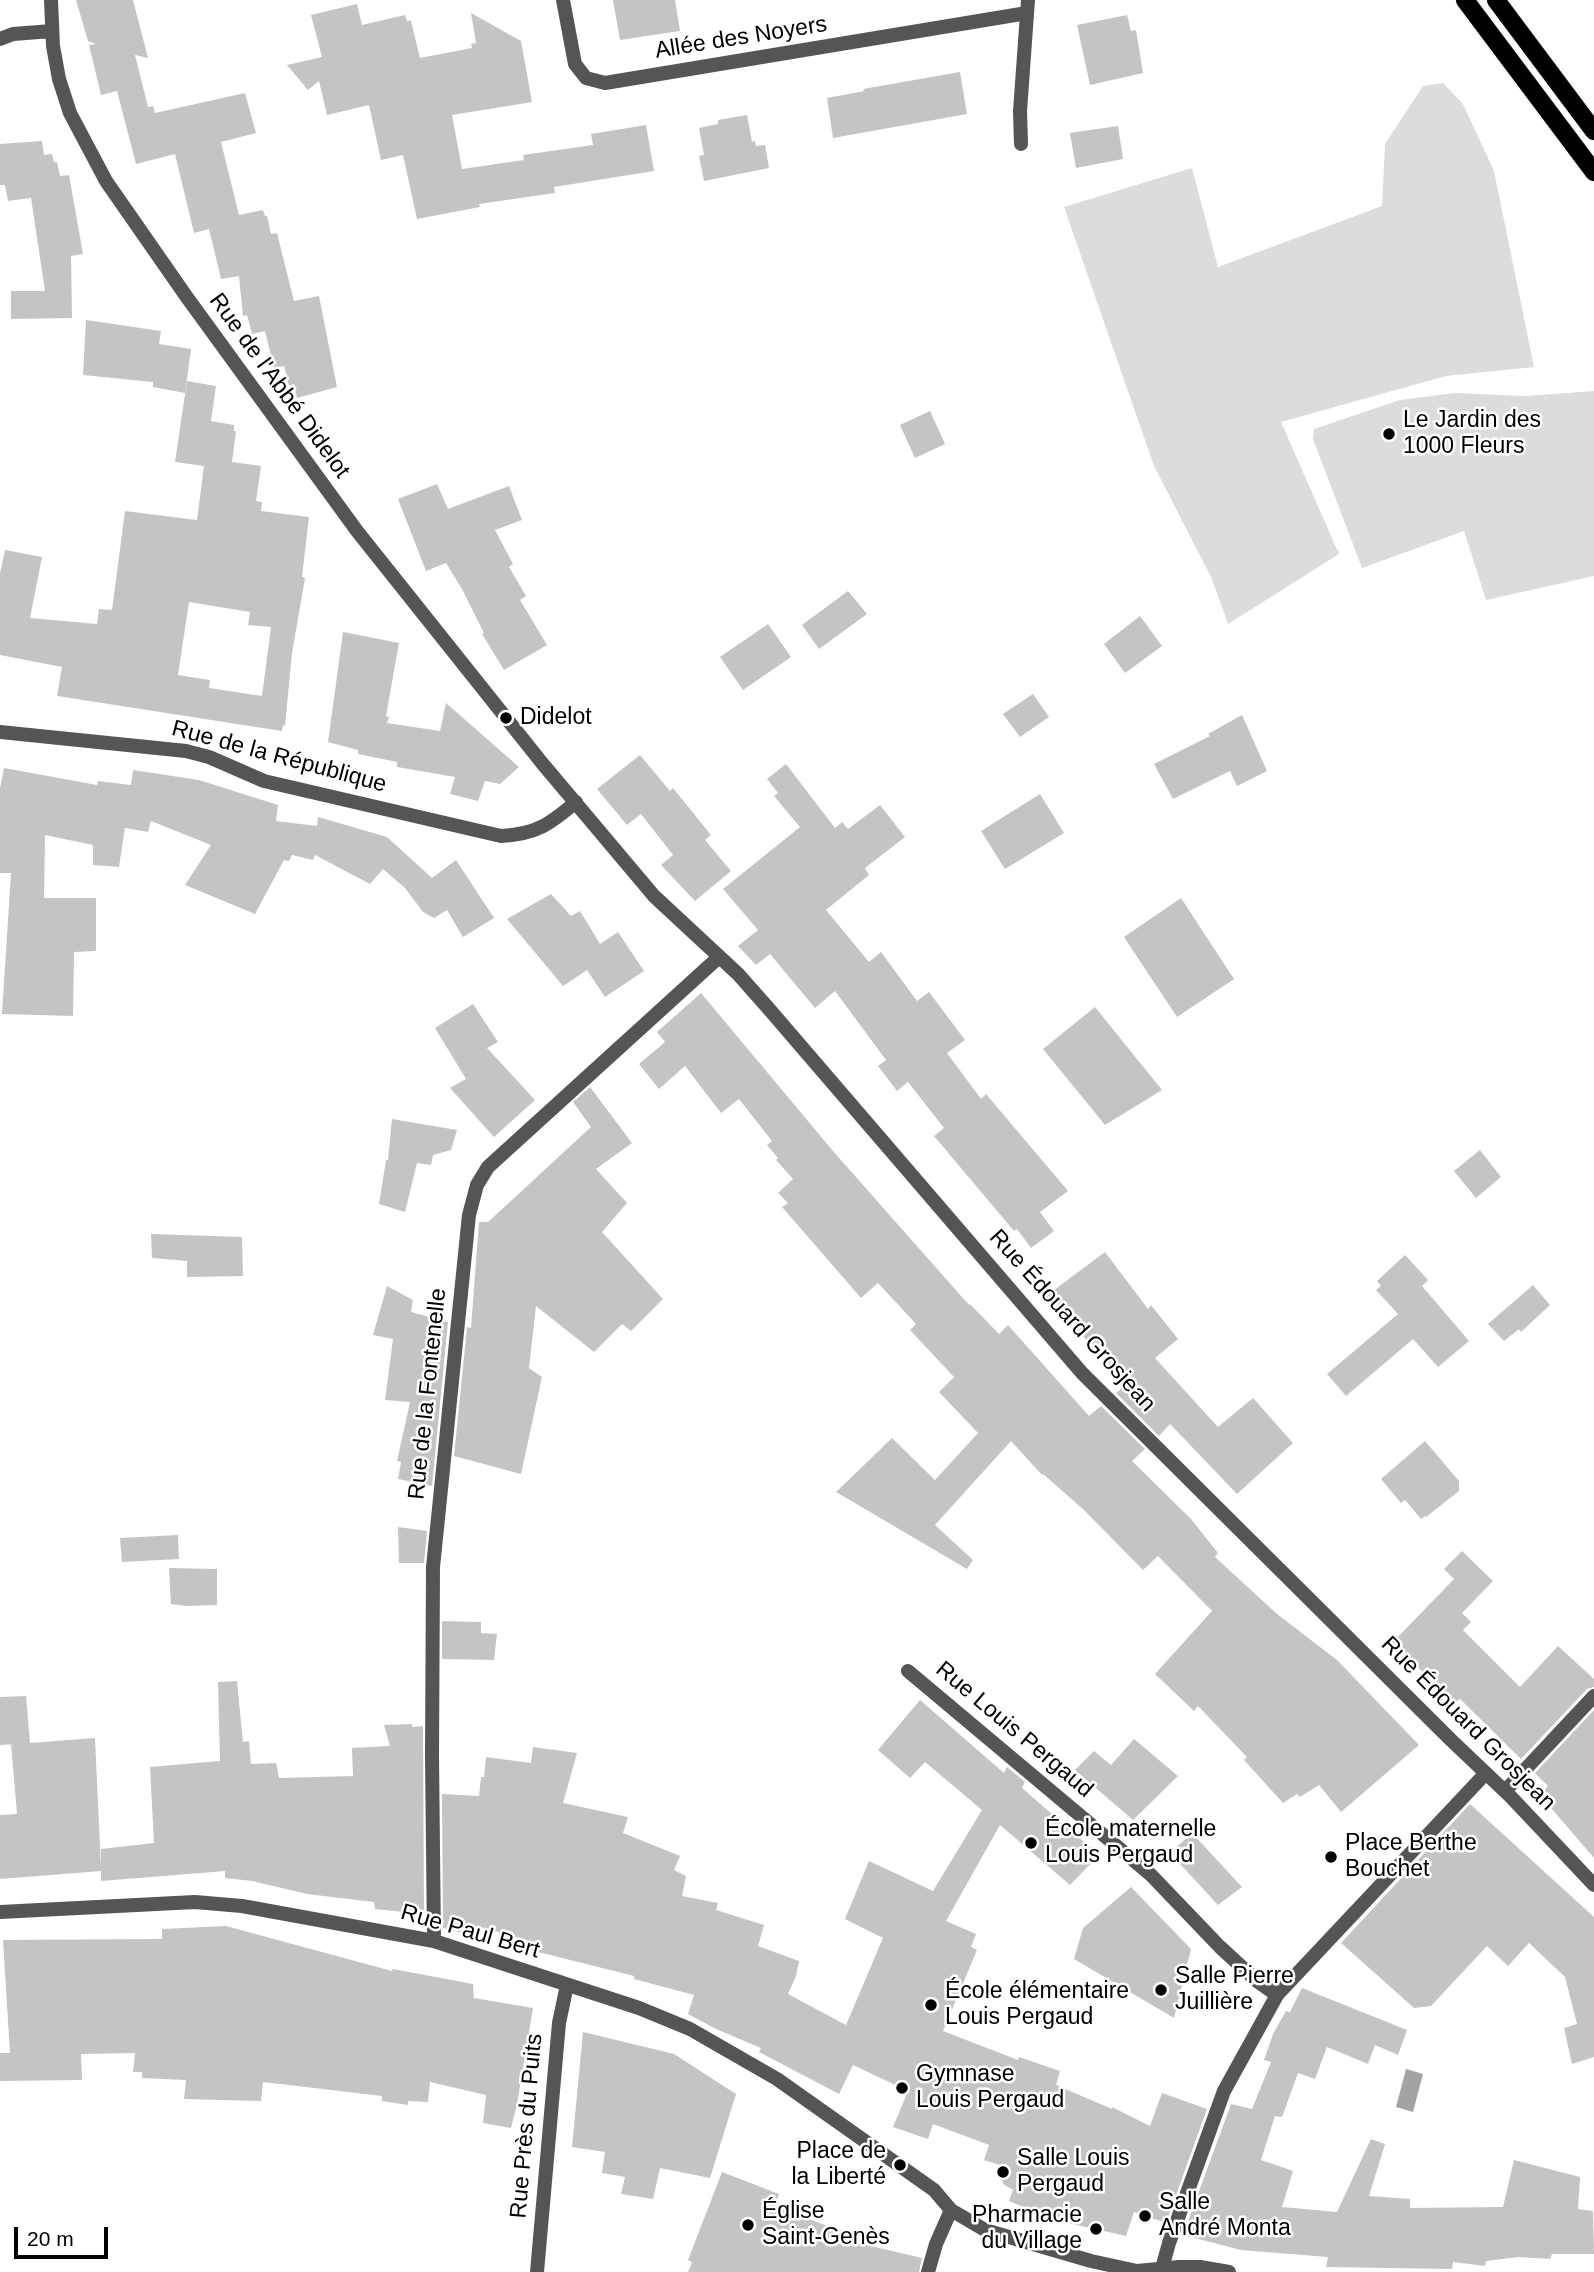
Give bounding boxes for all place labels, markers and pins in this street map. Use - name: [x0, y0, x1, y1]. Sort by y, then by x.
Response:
- place label: Le Jardin des 1000 Fleurs: [1403, 407, 1541, 461]
- marker: Le Jardin des 1000 Fleurs: [1381, 426, 1397, 442]
- place label: Didelot: [520, 704, 592, 732]
- marker: Didelot: [498, 710, 514, 726]
- place label: École maternelle Louis Pergaud: [1045, 1816, 1216, 1870]
- place label: Place Berthe Bouchet: [1345, 1830, 1477, 1884]
- marker: École maternelle Louis Pergaud: [1023, 1835, 1039, 1851]
- marker: Place Berthe Bouchet: [1323, 1849, 1339, 1865]
- place label: Salle Pierre Juillière: [1175, 1963, 1294, 2017]
- place label: École élémentaire Louis Pergaud: [945, 1978, 1129, 2032]
- marker: Salle Pierre Juillière: [1153, 1982, 1169, 1998]
- marker: École élémentaire Louis Pergaud: [923, 1997, 939, 2013]
- place label: Gymnase Louis Pergaud: [916, 2061, 1064, 2115]
- marker: Gymnase Louis Pergaud: [894, 2080, 910, 2096]
- place label: Place de la Liberté: [791, 2138, 886, 2192]
- place label: Salle Louis Pergaud: [1017, 2145, 1130, 2199]
- marker: Place de la Liberté: [892, 2157, 908, 2173]
- marker: Salle Louis Pergaud: [995, 2164, 1011, 2180]
- place label: Salle André Monta: [1159, 2189, 1291, 2243]
- place label: Église Saint-Genès: [762, 2198, 890, 2252]
- place label: Pharmacie du Village: [972, 2202, 1082, 2256]
- marker: Salle André Monta: [1137, 2208, 1153, 2224]
- marker: Église Saint-Genès: [740, 2217, 756, 2233]
- marker: Pharmacie du Village: [1088, 2221, 1104, 2237]

